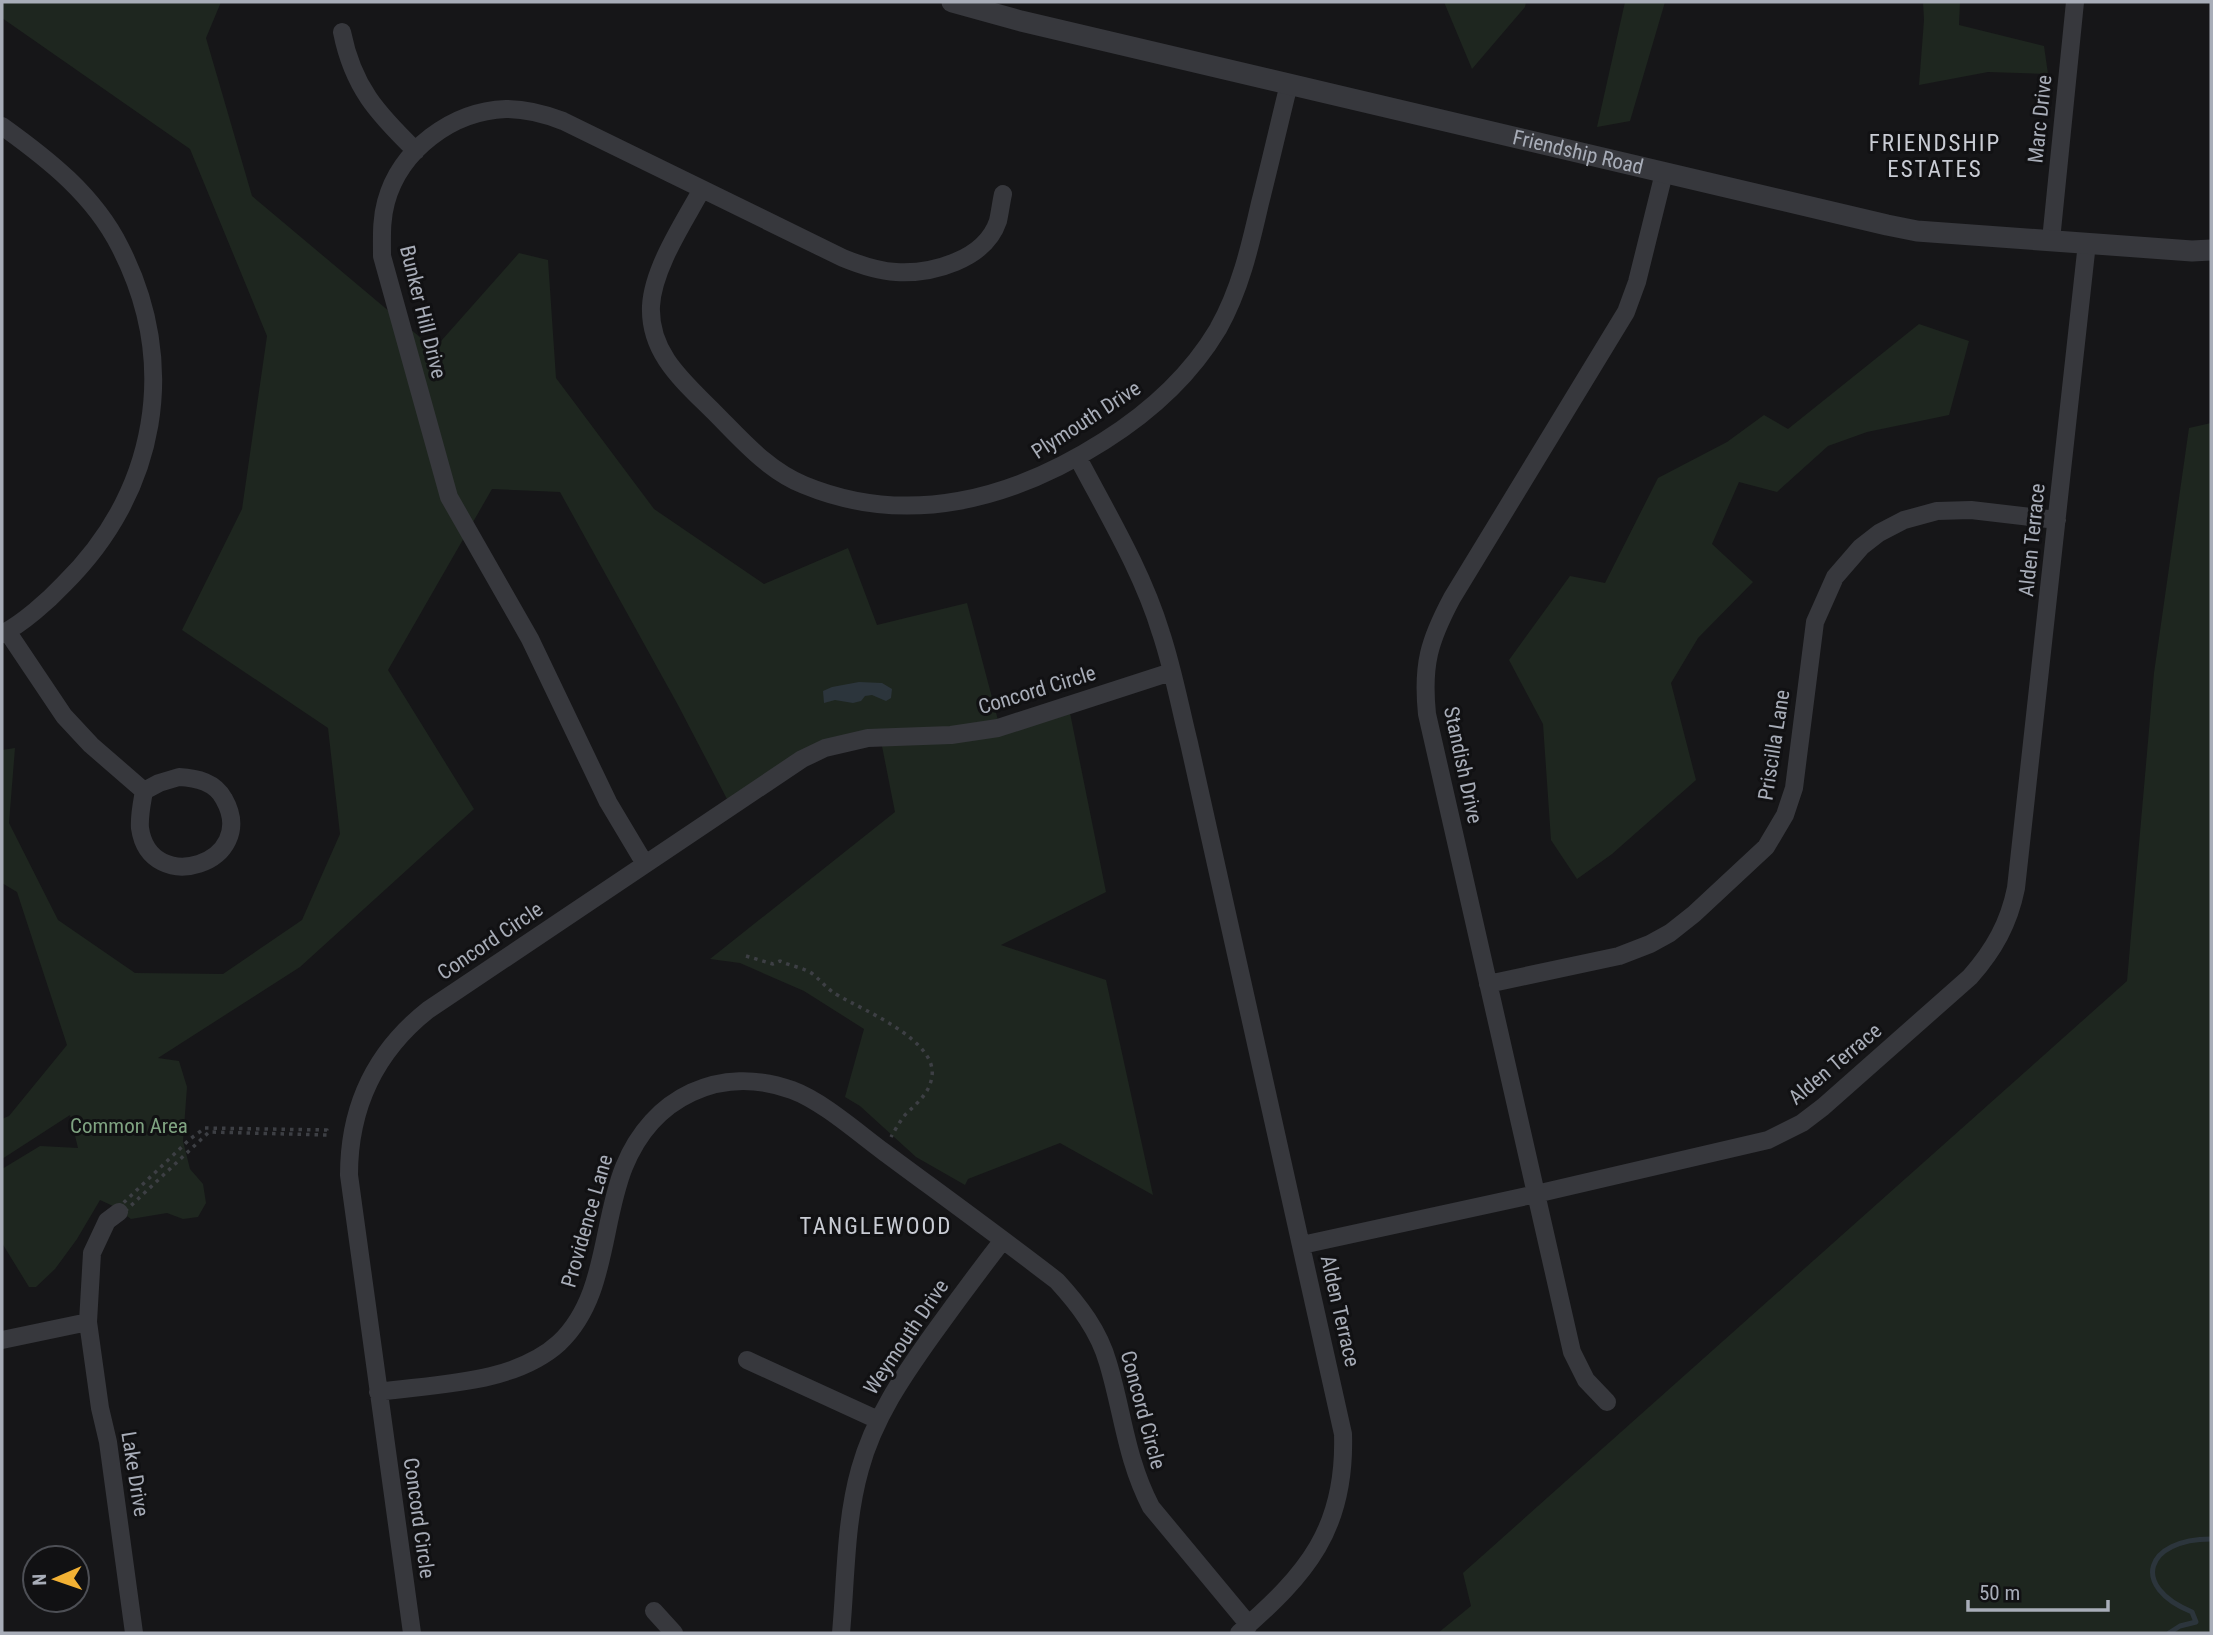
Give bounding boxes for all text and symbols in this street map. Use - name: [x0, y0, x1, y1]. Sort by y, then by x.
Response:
- street label: Marc Drive: [2023, 74, 2057, 164]
- street label: Friendship Road: [1510, 125, 1646, 179]
- district label: FRIENDSHIP ESTATES: [1869, 130, 2001, 183]
- street label: Bunker Hill Drive: [395, 243, 451, 381]
- street label: Plymouth Drive: [1027, 376, 1145, 464]
- street label: Alden Terrace: [2014, 482, 2050, 598]
- street label: Concord Circle: [975, 661, 1099, 719]
- street label: Priscilla Lane: [1753, 688, 1795, 802]
- street label: Standish Drive: [1439, 704, 1487, 826]
- street label: Concord Circle: [433, 897, 547, 985]
- street label: Alden Terrace: [1784, 1018, 1886, 1110]
- park label: Common Area: [70, 1114, 188, 1138]
- street label: Providence Lane: [557, 1152, 617, 1290]
- district label: TANGLEWOOD: [800, 1213, 952, 1240]
- street label: Alden Terrace: [1316, 1253, 1364, 1369]
- street label: Weymouth Drive: [859, 1275, 953, 1399]
- street label: Concord Circle: [1116, 1348, 1170, 1472]
- street label: Lake Drive: [116, 1430, 154, 1518]
- street label: Concord Circle: [399, 1456, 439, 1580]
- north arrow: [21, 1544, 91, 1614]
- scale bar: [1968, 1568, 2108, 1612]
- text: N: [28, 1573, 51, 1586]
- text: 50 m: [1979, 1581, 2020, 1605]

